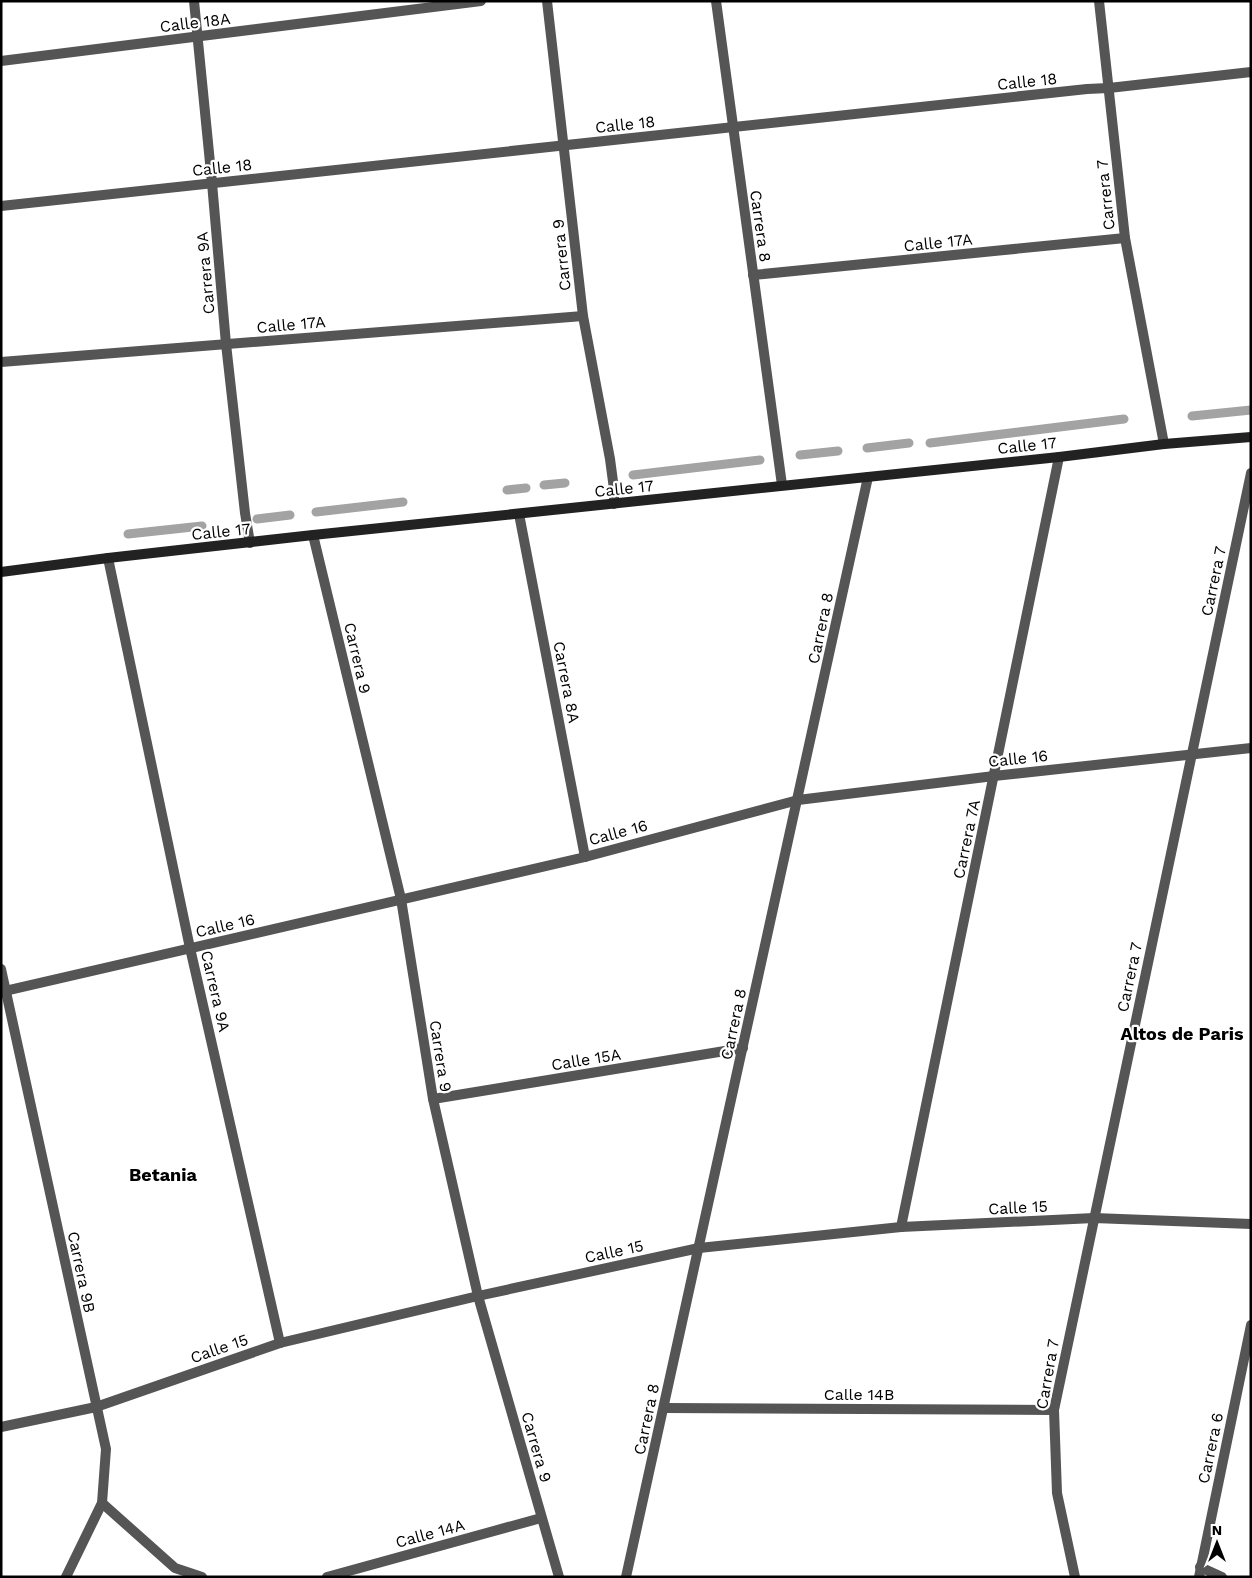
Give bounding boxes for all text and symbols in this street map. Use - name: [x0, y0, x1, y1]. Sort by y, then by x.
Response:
- street label: Calle 18A: [159, 9, 232, 36]
- street label: Calle 18: [996, 69, 1058, 94]
- street label: Calle 18: [594, 112, 656, 137]
- street label: Calle 18: [191, 155, 253, 180]
- street label: Carrera 7: [1092, 159, 1119, 231]
- street label: Carrera 8: [746, 189, 775, 263]
- street label: Carrera 9: [548, 218, 575, 292]
- street label: Calle 17A: [903, 229, 974, 256]
- street label: Carrera 9A: [192, 230, 219, 315]
- street label: Calle 17A: [256, 312, 327, 337]
- street label: Calle 17: [997, 433, 1058, 458]
- street label: Calle 17: [594, 476, 655, 501]
- street label: Calle 17: [191, 519, 252, 544]
- street label: Carrera 7: [1197, 544, 1230, 618]
- street label: Carrera 8: [804, 591, 837, 665]
- street label: Carrera 9: [340, 621, 375, 696]
- street label: Carrera 8A: [549, 640, 584, 725]
- street label: Calle 16: [987, 746, 1049, 771]
- street label: Carrera 7A: [949, 797, 984, 880]
- street label: Calle 16: [587, 816, 650, 849]
- street label: Calle 16: [194, 909, 257, 942]
- street label: Carrera 7: [1113, 940, 1146, 1014]
- street label: Carrera 9A: [197, 949, 234, 1034]
- street label: Carrera 8: [717, 987, 750, 1061]
- street label: Carrera 9: [425, 1019, 456, 1093]
- district label: Altos de Paris: [1120, 1023, 1244, 1044]
- street label: Calle 15A: [550, 1045, 623, 1074]
- district label: Betania: [129, 1164, 198, 1185]
- street label: Calle 15: [988, 1196, 1048, 1219]
- street label: Carrera 9B: [64, 1230, 99, 1315]
- street label: Calle 15: [583, 1236, 645, 1267]
- street label: Calle 15: [188, 1330, 251, 1367]
- street label: Carrera 7: [1032, 1338, 1063, 1411]
- street label: Carrera 8: [630, 1382, 663, 1456]
- street label: Calle 14B: [824, 1385, 894, 1404]
- street label: Carrera 9: [517, 1410, 556, 1485]
- street label: Carrera 6: [1194, 1411, 1227, 1485]
- street label: Calle 14A: [393, 1515, 467, 1552]
- north arrow: [1192, 1518, 1242, 1568]
- text: N: [1212, 1522, 1222, 1538]

